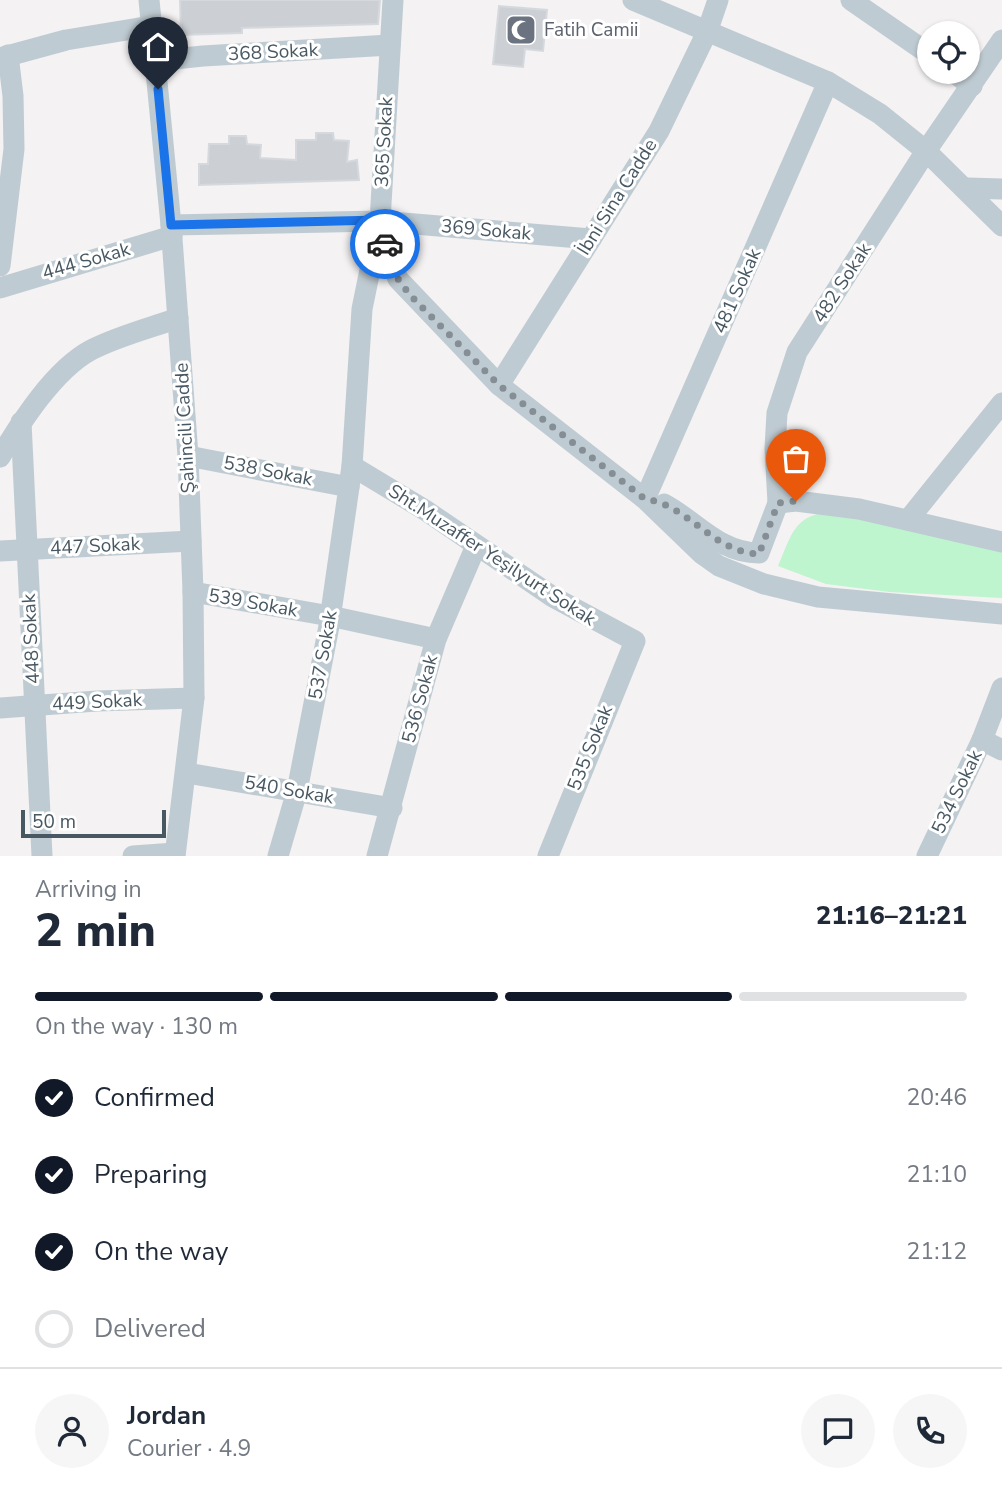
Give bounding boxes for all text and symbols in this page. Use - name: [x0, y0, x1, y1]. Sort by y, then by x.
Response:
- mosque icon: Fatih Camii: [504, 13, 538, 47]
- pin: [128, 17, 188, 89]
- place label: Fatih Camii: [544, 17, 638, 43]
- map controls: [917, 21, 980, 84]
- button: locate: [917, 21, 980, 84]
- icon: home: [139, 28, 177, 66]
- street label: 368 Sokak: [227, 37, 319, 67]
- street label: 365 Sokak: [369, 96, 399, 188]
- street label: İbni Sina Cadde: [571, 134, 663, 260]
- courier: [350, 209, 420, 279]
- street label: 369 Sokak: [440, 213, 533, 247]
- icon: car: [366, 225, 404, 263]
- street label: 444 Sokak: [39, 236, 133, 286]
- street label: 482 Sokak: [807, 238, 878, 328]
- street label: 481 Sokak: [707, 244, 767, 338]
- street label: Şahincili Cadde: [169, 362, 201, 494]
- pin: [766, 429, 826, 501]
- icon: bag: [777, 440, 815, 478]
- street label: 538 Sokak: [221, 450, 315, 492]
- street label: Sht.Muzaffer Yeşilyurt Sokak: [383, 478, 601, 632]
- street label: 447 Sokak: [49, 531, 141, 561]
- street label: 539 Sokak: [206, 582, 300, 624]
- street label: 448 Sokak: [16, 593, 46, 685]
- street label: 537 Sokak: [302, 608, 344, 702]
- street label: 536 Sokak: [396, 652, 444, 746]
- street label: 449 Sokak: [51, 687, 143, 717]
- street label: 535 Sokak: [561, 701, 619, 795]
- street label: 534 Sokak: [926, 745, 989, 838]
- street label: 540 Sokak: [242, 769, 336, 811]
- scale bar: [21, 807, 166, 839]
- text: 50 m: [32, 809, 76, 835]
- text: Arriving in: [35, 874, 142, 905]
- text: 21:16–21:21: [816, 898, 967, 933]
- text: 2 min: [35, 899, 156, 962]
- text: On the way · 130 m: [35, 1011, 238, 1042]
- icon: check: [35, 1079, 73, 1117]
- text: Confirmed: [94, 1080, 215, 1115]
- text: 20:46: [907, 1082, 967, 1113]
- icon: check: [35, 1156, 73, 1194]
- text: Preparing: [94, 1157, 207, 1192]
- text: 21:10: [907, 1159, 967, 1190]
- icon: check: [35, 1233, 73, 1271]
- text: On the way: [94, 1234, 228, 1269]
- text: 21:12: [907, 1236, 967, 1267]
- text: Delivered: [94, 1311, 206, 1346]
- button: person: [35, 1394, 109, 1468]
- button: chat: [801, 1394, 875, 1468]
- button: phone: [893, 1394, 967, 1468]
- text: Jordan: [127, 1398, 206, 1433]
- text: Courier · 4.9: [127, 1433, 251, 1464]

